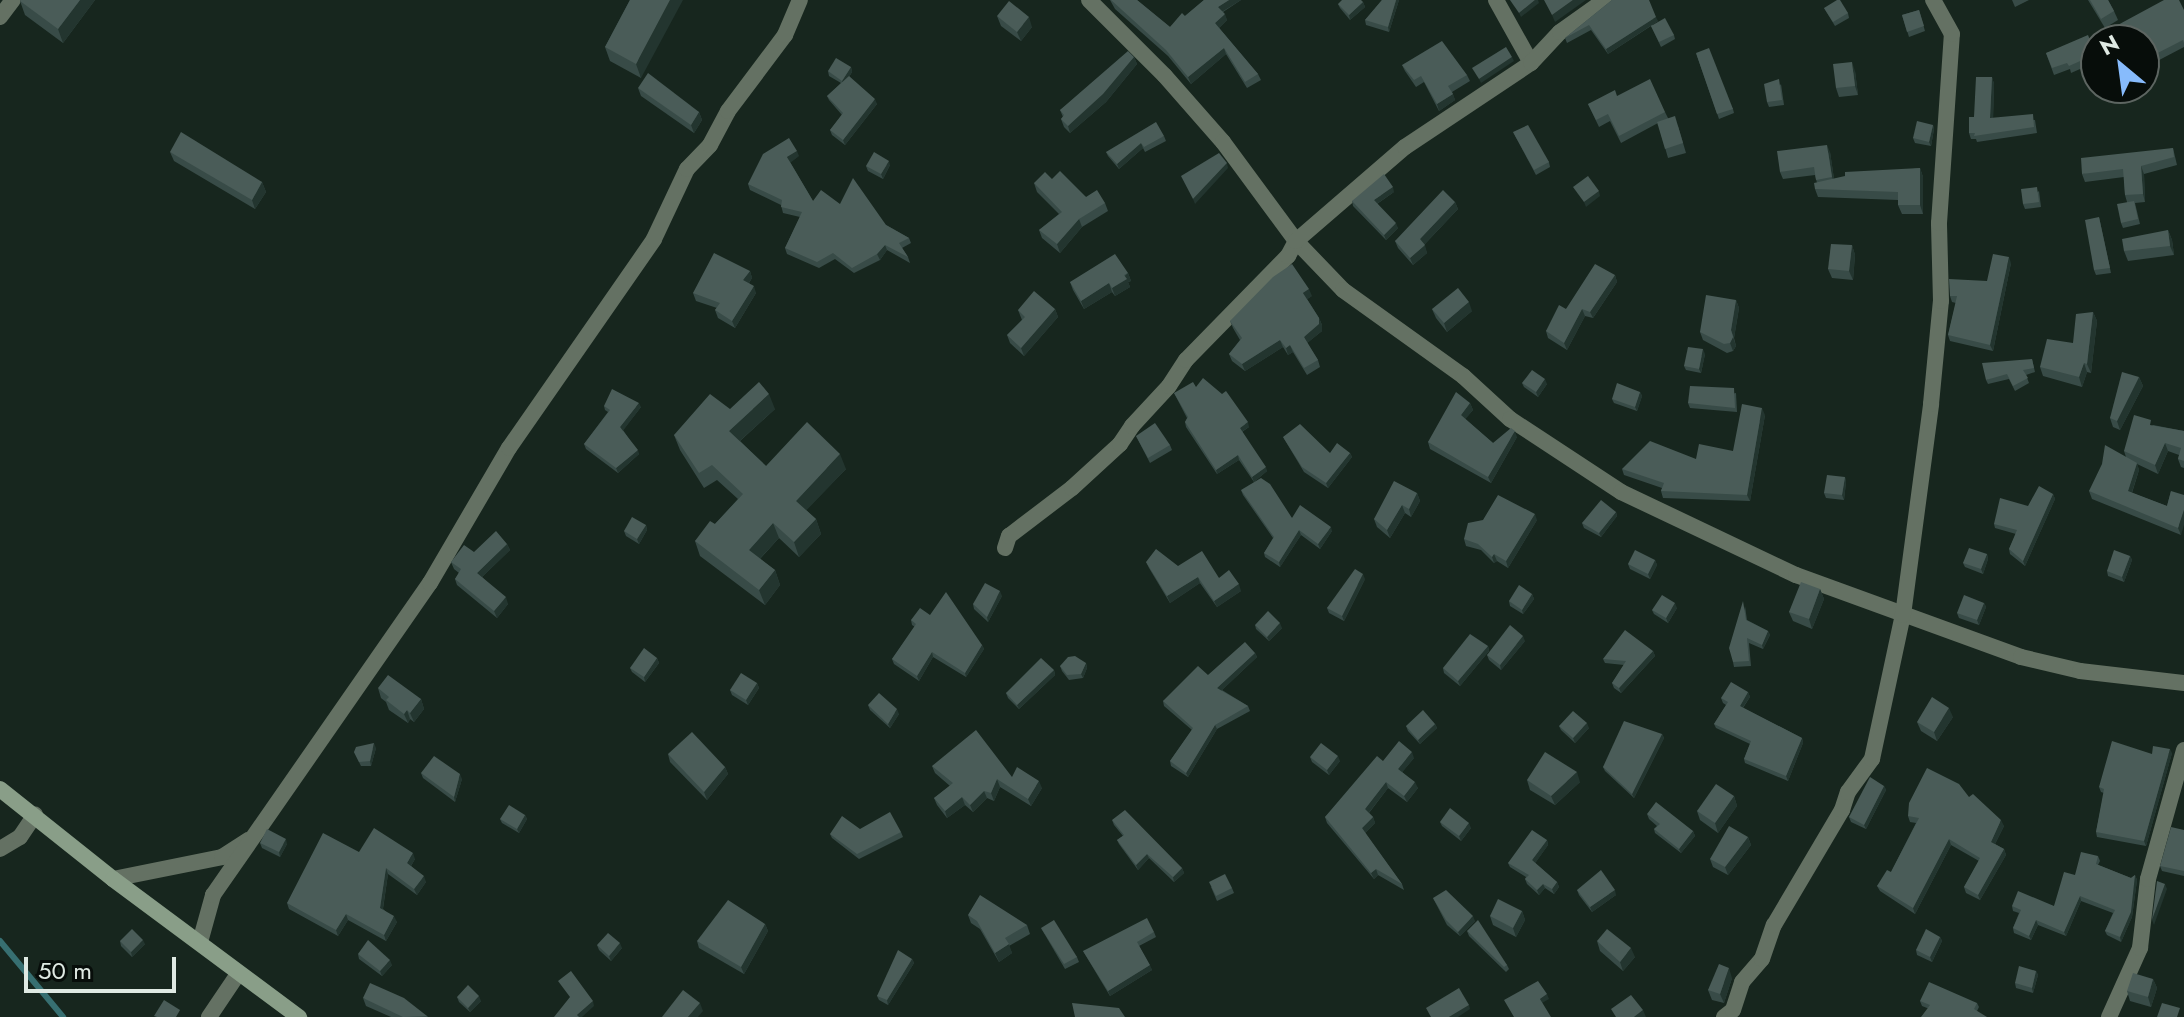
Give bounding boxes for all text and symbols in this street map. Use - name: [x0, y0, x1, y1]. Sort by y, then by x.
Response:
- north arrow: [2080, 24, 2160, 104]
- text: N: [2094, 27, 2125, 63]
- scale bar: [28, 941, 180, 991]
- text: 50 m: [38, 953, 92, 988]

